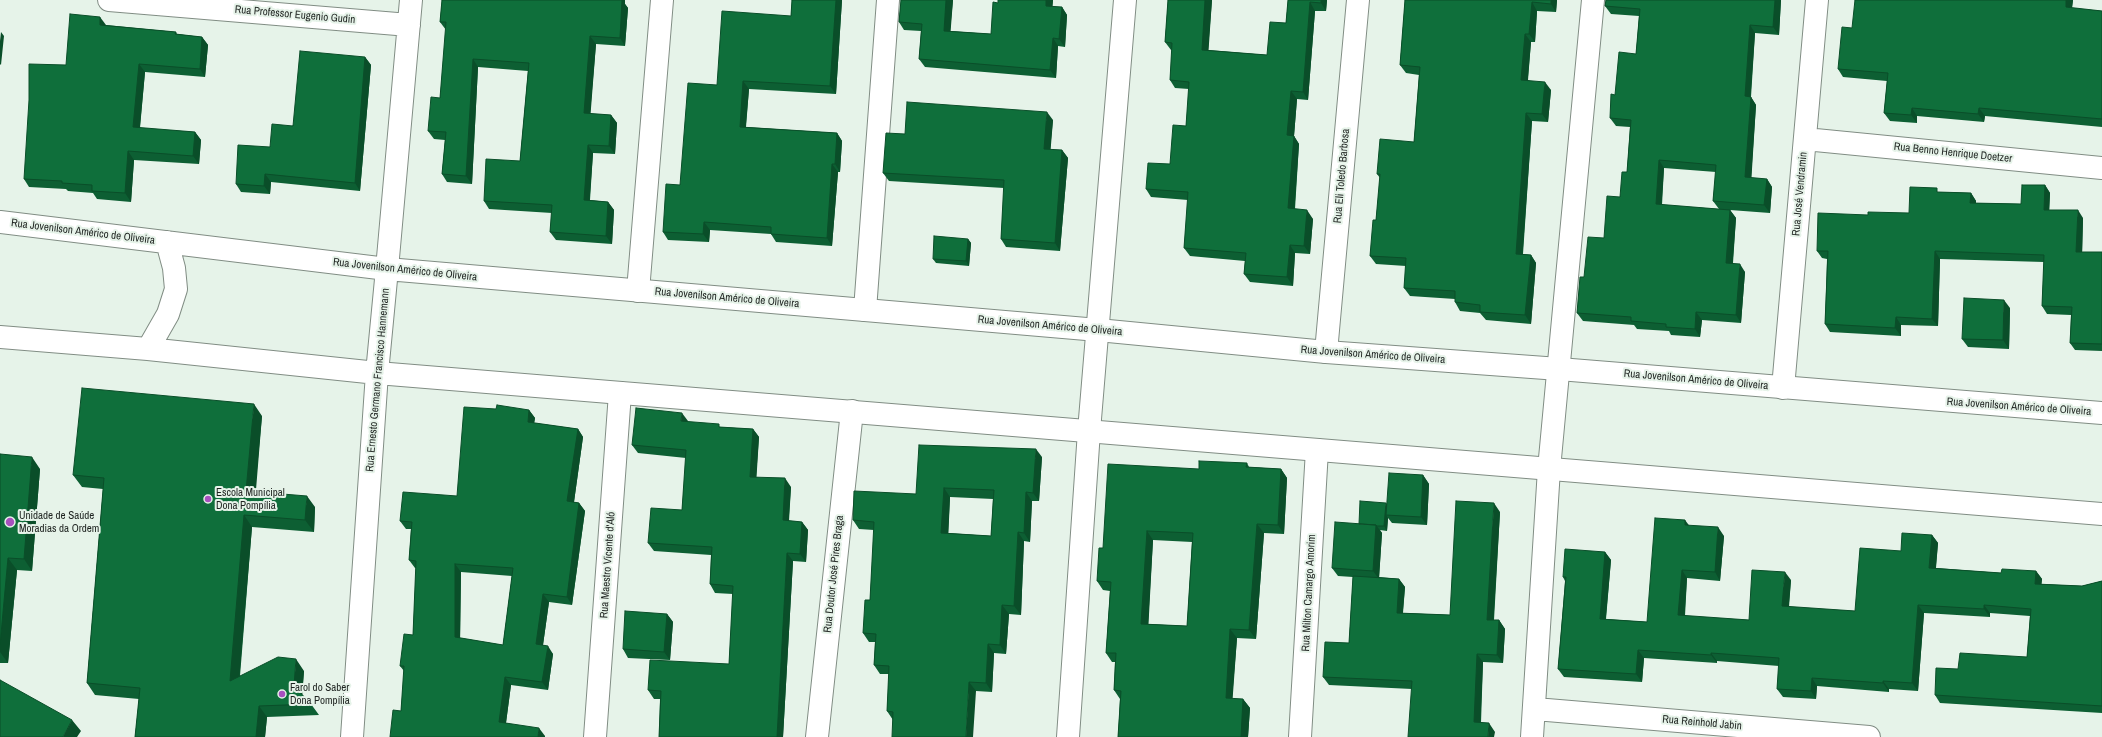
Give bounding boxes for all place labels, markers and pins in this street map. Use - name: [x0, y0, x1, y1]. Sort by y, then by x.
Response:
- place label: Escola Municipal Dona Pompília: [216, 486, 285, 512]
- marker: Escola Municipal Dona Pompília: [203, 494, 213, 504]
- place label: Unidade de Saúde Moradias da Ordem: [19, 509, 99, 535]
- marker: Unidade de Saúde Moradias da Ordem: [4, 516, 16, 528]
- place label: Farol do Saber Dona Pompília: [290, 681, 350, 707]
- marker: Farol do Saber Dona Pompília: [277, 689, 287, 699]

